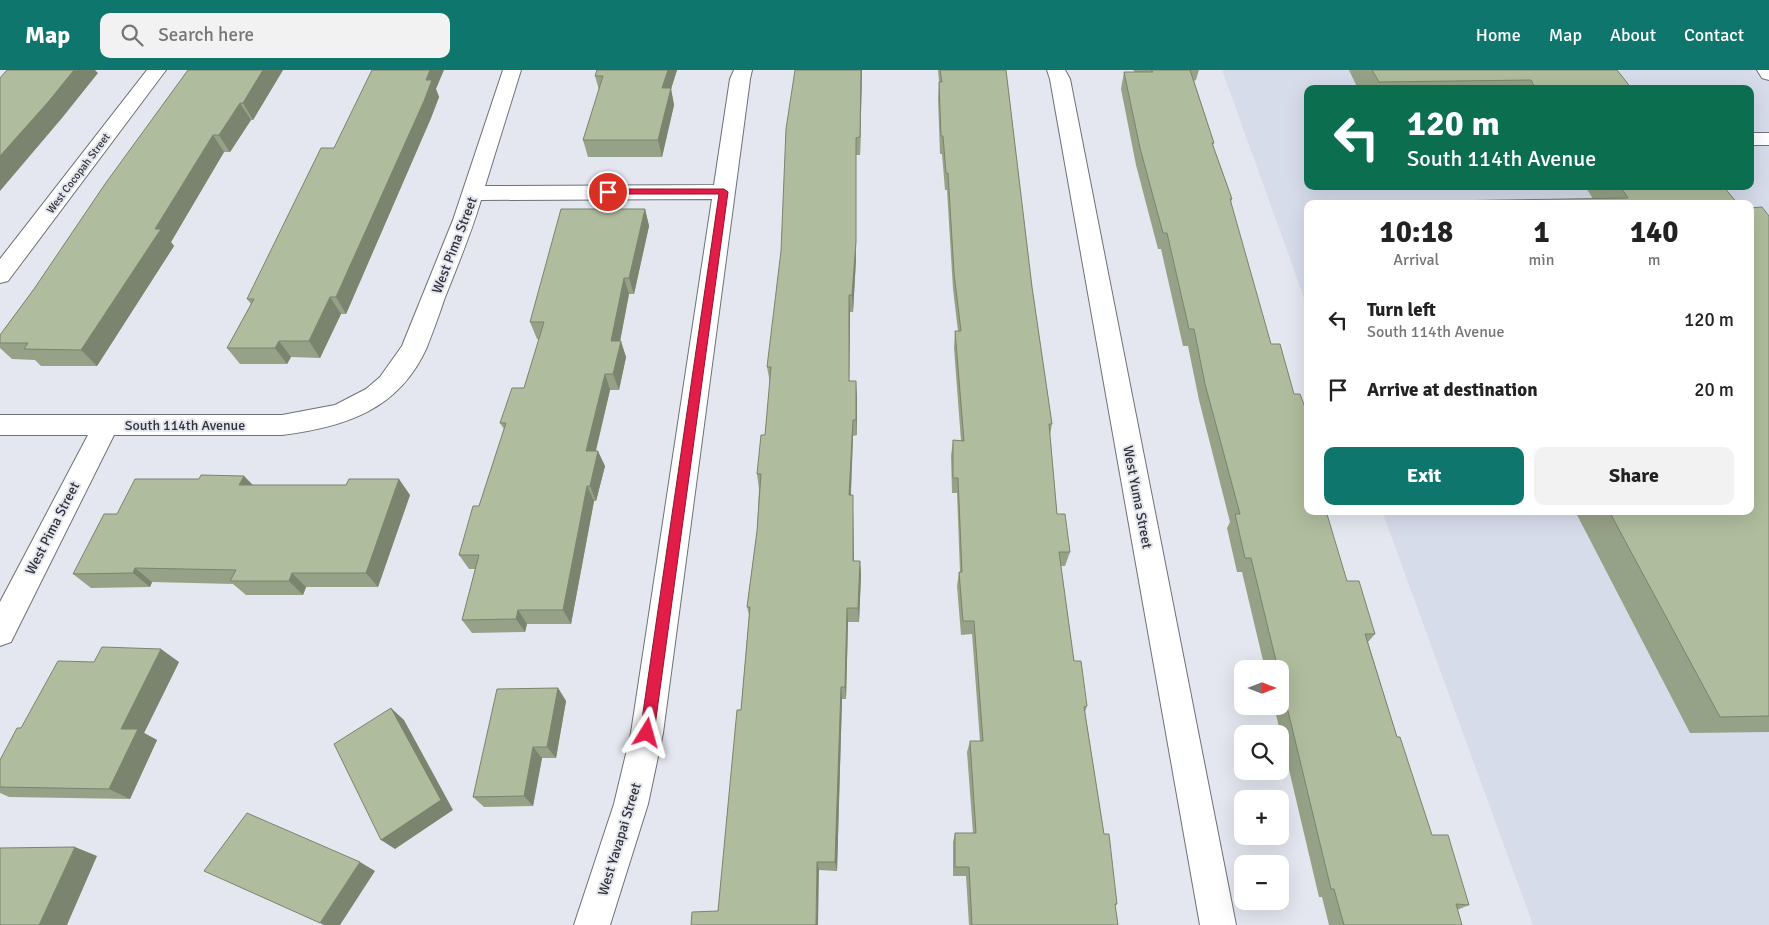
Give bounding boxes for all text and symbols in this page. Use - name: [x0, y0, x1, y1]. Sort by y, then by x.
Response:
- search box: [100, 13, 450, 58]
- text: Map: [25, 20, 70, 50]
- icon: search: [118, 21, 146, 49]
- text: Search here: [158, 23, 254, 47]
- text: Home: [1476, 24, 1521, 46]
- text: Map: [1549, 24, 1582, 46]
- text: About: [1610, 24, 1656, 46]
- text: Contact: [1684, 24, 1744, 46]
- text: 120 m: [1407, 102, 1500, 145]
- icon: left: [1324, 105, 1389, 170]
- street label: West Cocopah Street: [44, 130, 113, 216]
- text: South 114th Avenue: [1407, 145, 1596, 172]
- pin: [587, 171, 629, 213]
- icon: arrive: [594, 178, 622, 206]
- street label: West Pima Street: [428, 194, 481, 296]
- text: 10:18: [1379, 214, 1453, 251]
- text: 1: [1533, 214, 1550, 251]
- text: 140: [1630, 214, 1678, 251]
- text: Arrival: [1393, 250, 1439, 270]
- text: min: [1529, 250, 1554, 270]
- text: m: [1648, 250, 1661, 270]
- text: Turn left: [1367, 298, 1436, 322]
- icon: left: [1324, 306, 1352, 334]
- text: 120 m: [1684, 308, 1734, 332]
- text: South 114th Avenue: [1367, 322, 1505, 342]
- icon: arrive: [1324, 376, 1352, 404]
- text: Arrive at destination: [1367, 378, 1538, 402]
- text: 20 m: [1694, 378, 1734, 402]
- street label: South 114th Avenue: [125, 417, 245, 434]
- street label: West Yuma Street: [1119, 444, 1156, 550]
- button: Exit: [1324, 447, 1524, 505]
- button: Share: [1534, 447, 1734, 505]
- street label: West Pima Street: [22, 479, 83, 578]
- north arrow: [1234, 660, 1289, 715]
- map controls: [1234, 660, 1289, 910]
- position arrow: [620, 706, 672, 758]
- button: search: [1234, 725, 1289, 780]
- street label: West Yavapai Street: [594, 781, 645, 898]
- button: +: [1234, 790, 1289, 845]
- button: −: [1234, 855, 1289, 910]

